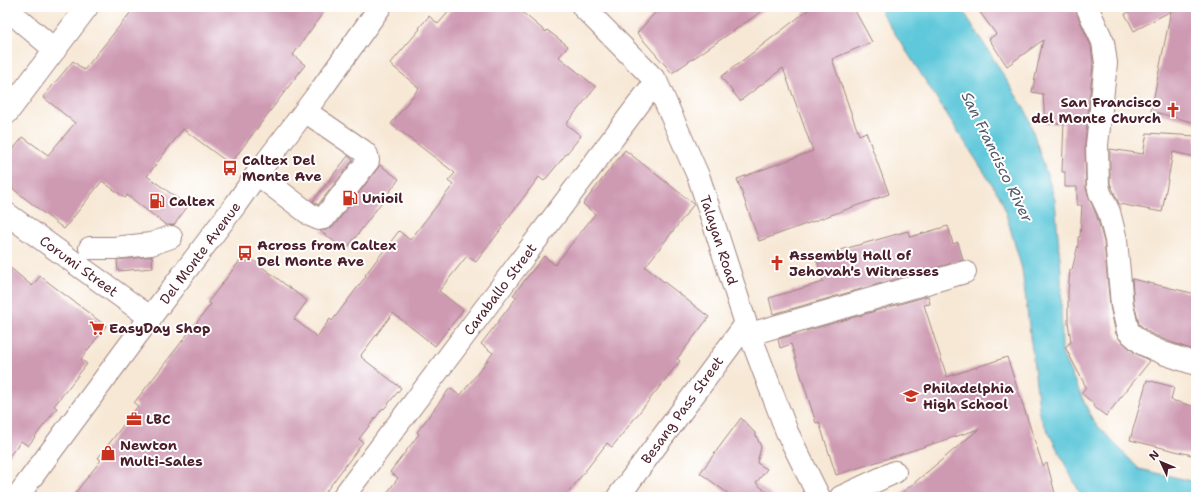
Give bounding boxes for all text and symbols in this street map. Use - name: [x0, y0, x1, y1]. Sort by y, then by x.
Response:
- water label: San Francisco River: [957, 88, 1038, 226]
- place label: San Francisco del Monte Church: [1031, 93, 1161, 127]
- church icon: San Francisco del Monte Church: [1164, 101, 1182, 119]
- place label: Caltex Del Monte Ave: [242, 151, 322, 185]
- bus stop icon: Caltex Del Monte Ave: [221, 159, 239, 177]
- fuel station icon: Unioil: [341, 189, 359, 207]
- place label: Unioil: [362, 189, 403, 207]
- fuel station icon: Caltex: [148, 192, 166, 210]
- place label: Caltex: [169, 192, 215, 210]
- street label: Talayan Road: [696, 193, 742, 287]
- street label: Del Monte Avenue: [156, 198, 245, 308]
- street label: Corumi Street: [36, 231, 122, 301]
- place label: Across from Caltex Del Monte Ave: [257, 236, 396, 270]
- street label: Caraballo Street: [460, 239, 540, 339]
- bus stop icon: Across from Caltex Del Monte Ave: [236, 244, 254, 262]
- place label: Assembly Hall of Jehovah's Witnesses: [789, 246, 939, 280]
- church icon: Assembly Hall of Jehovah's Witnesses: [768, 254, 786, 272]
- supermarket icon: EasyDay Shop: [88, 319, 106, 337]
- place label: EasyDay Shop: [109, 319, 210, 337]
- street label: Besang Pass Street: [637, 353, 727, 467]
- place label: Philadelphia High School: [923, 379, 1014, 413]
- school or university icon: Philadelphia High School: [902, 387, 920, 405]
- office icon: LBC: [125, 410, 143, 428]
- place label: LBC: [146, 410, 171, 428]
- place label: Newton Multi-Sales: [120, 436, 203, 470]
- north arrow: [1141, 442, 1181, 482]
- shop icon: Newton Multi-Sales: [99, 444, 117, 462]
- text: N: [1146, 447, 1163, 464]

